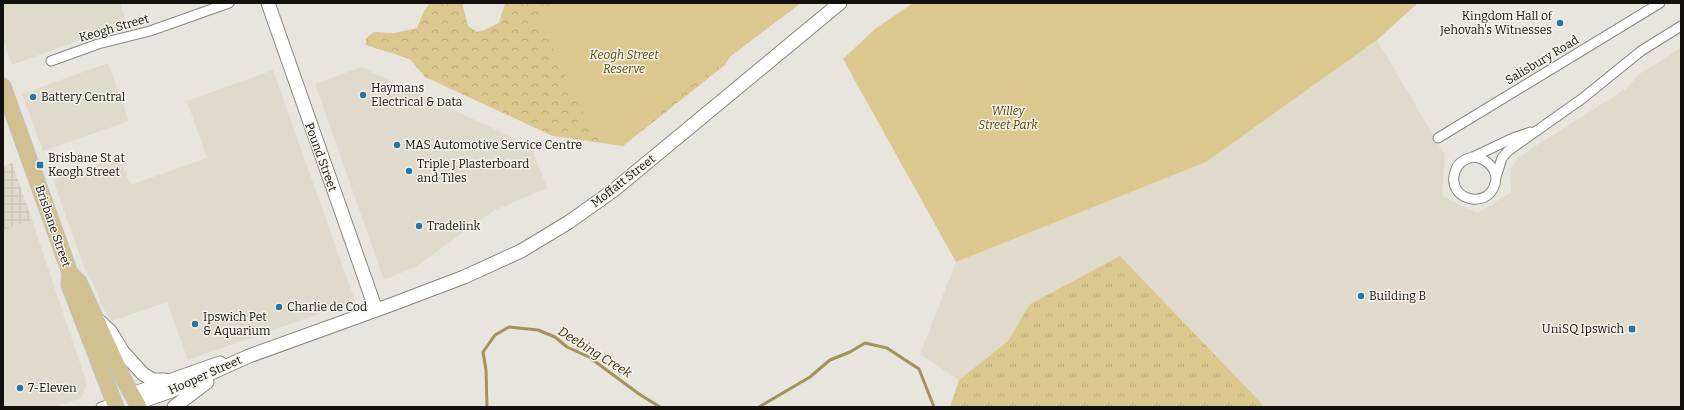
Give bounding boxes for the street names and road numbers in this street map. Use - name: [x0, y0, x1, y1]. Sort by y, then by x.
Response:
- street label: Keogh Street: [78, 11, 151, 45]
- street label: Salisbury Road: [1503, 33, 1581, 87]
- street label: Pound Street: [302, 121, 340, 194]
- street label: Moffatt Street: [588, 151, 658, 210]
- street label: Brisbane Street: [32, 183, 74, 270]
- street label: Hooper Street: [166, 352, 244, 397]

